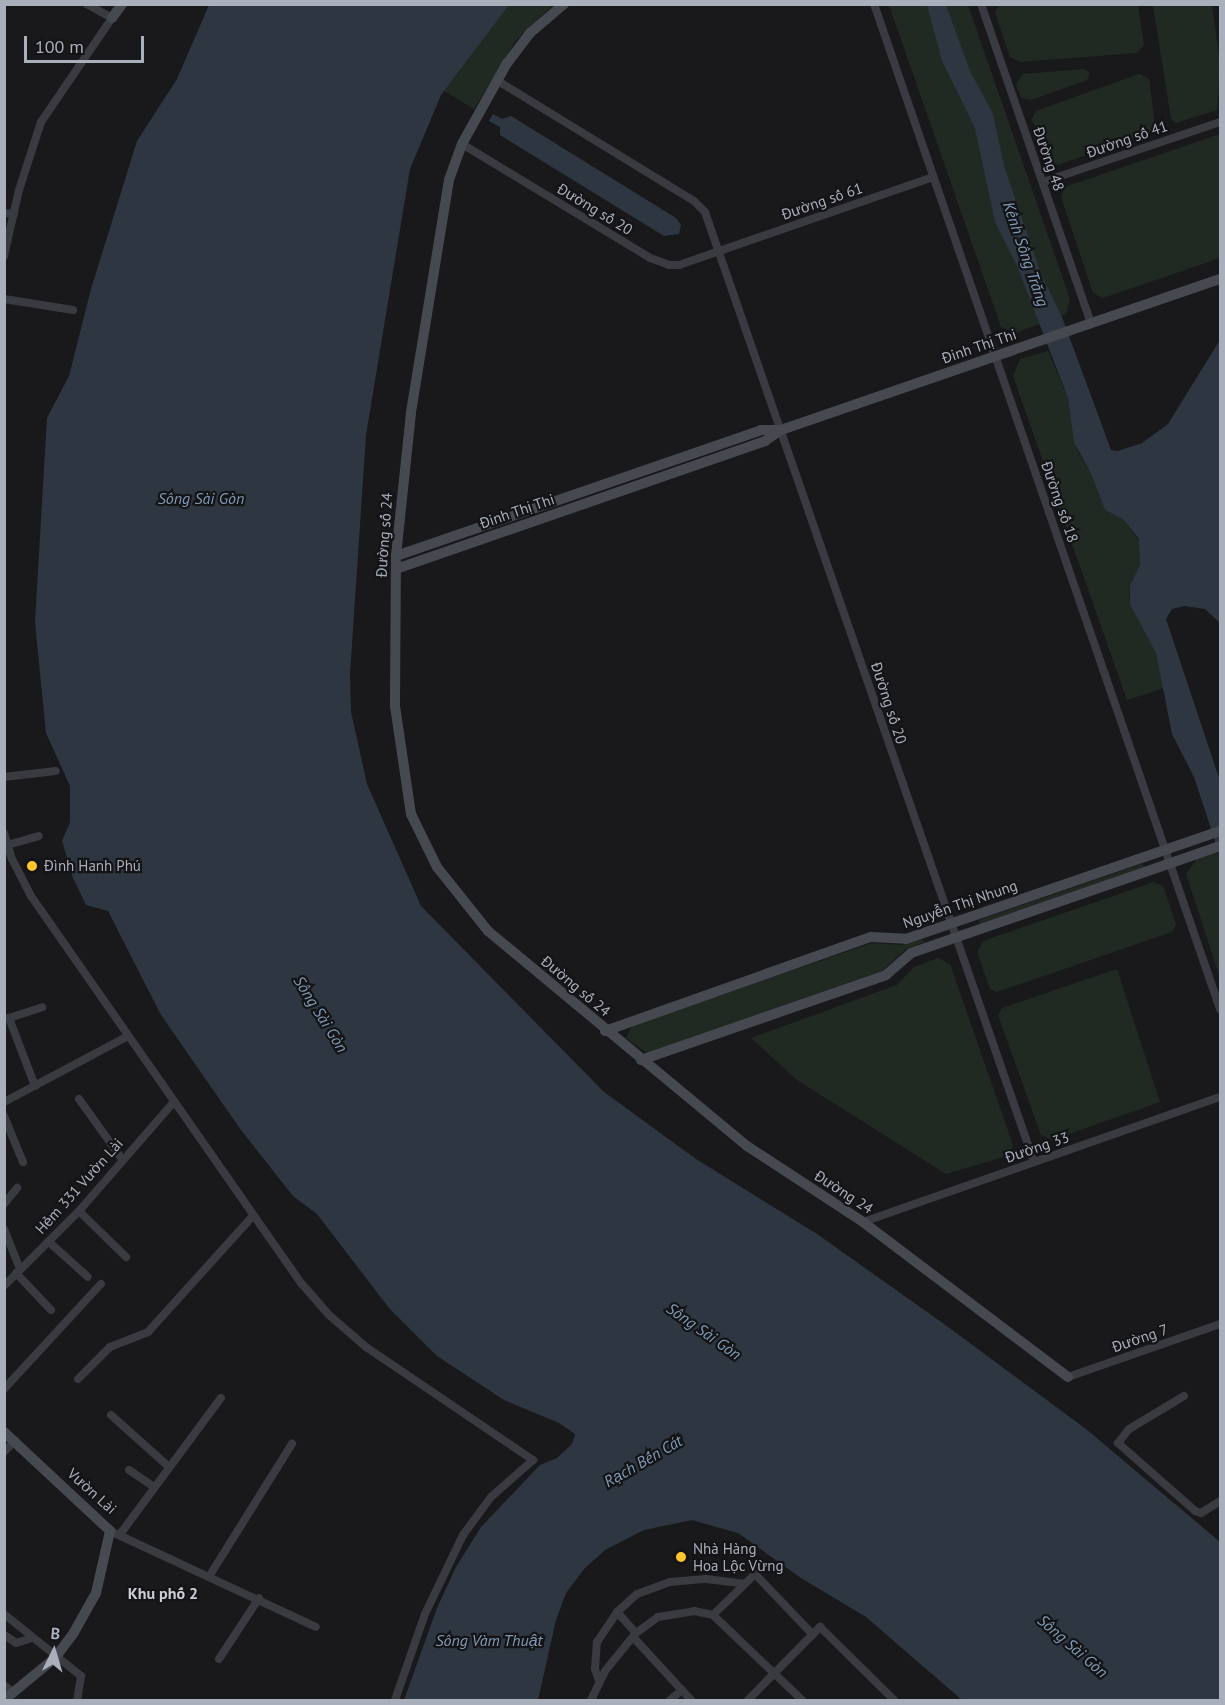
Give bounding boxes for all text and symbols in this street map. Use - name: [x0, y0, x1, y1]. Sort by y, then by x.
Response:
- scale bar: [27, 24, 147, 62]
- text: 100 m: [35, 35, 84, 58]
- street label: Đường số 41: [1084, 117, 1170, 161]
- street label: Đường 48: [1030, 125, 1068, 193]
- street label: Đường số 20: [554, 179, 636, 239]
- street label: Đường số 61: [779, 179, 865, 223]
- water label: Kênh Sông Trăng: [999, 199, 1053, 309]
- street label: Đinh Thị Thi: [939, 325, 1019, 367]
- street label: Đường số 18: [1038, 459, 1082, 545]
- water label: Sông Sài Gòn: [158, 488, 244, 508]
- street label: Đinh Thị Thi: [477, 490, 557, 532]
- street label: Đường số 24: [372, 492, 396, 578]
- street label: Đường số 20: [867, 660, 911, 746]
- place label: Đình Hanh Phú: [44, 857, 141, 875]
- marker: Đình Hanh Phú: [25, 859, 39, 873]
- street label: Nguyễn Thị Nhung: [900, 876, 1020, 932]
- street label: Đường số 24: [538, 952, 614, 1020]
- water label: Sông Sài Gòn: [290, 972, 352, 1056]
- street label: Đường 33: [1003, 1128, 1071, 1166]
- street label: Hẻm 331 Vườn Lài: [31, 1134, 127, 1238]
- street label: Đường 24: [811, 1166, 877, 1218]
- water label: Sông Sài Gòn: [663, 1298, 745, 1364]
- street label: Đường 7: [1110, 1320, 1170, 1356]
- water label: Rạch Bến Cát: [600, 1431, 686, 1491]
- street label: Vườn Lài: [64, 1464, 120, 1518]
- place label: Nhà Hàng Hoa Lộc Vừng: [693, 1539, 784, 1574]
- marker: Nhà Hàng Hoa Lộc Vừng: [674, 1550, 688, 1564]
- district label: Khu phố 2: [128, 1583, 198, 1603]
- water label: Sông Sài Gòn: [1034, 1610, 1112, 1682]
- north arrow: [24, 1621, 84, 1681]
- text: B: [50, 1623, 61, 1643]
- water label: Sông Vàm Thuật: [435, 1630, 543, 1650]

